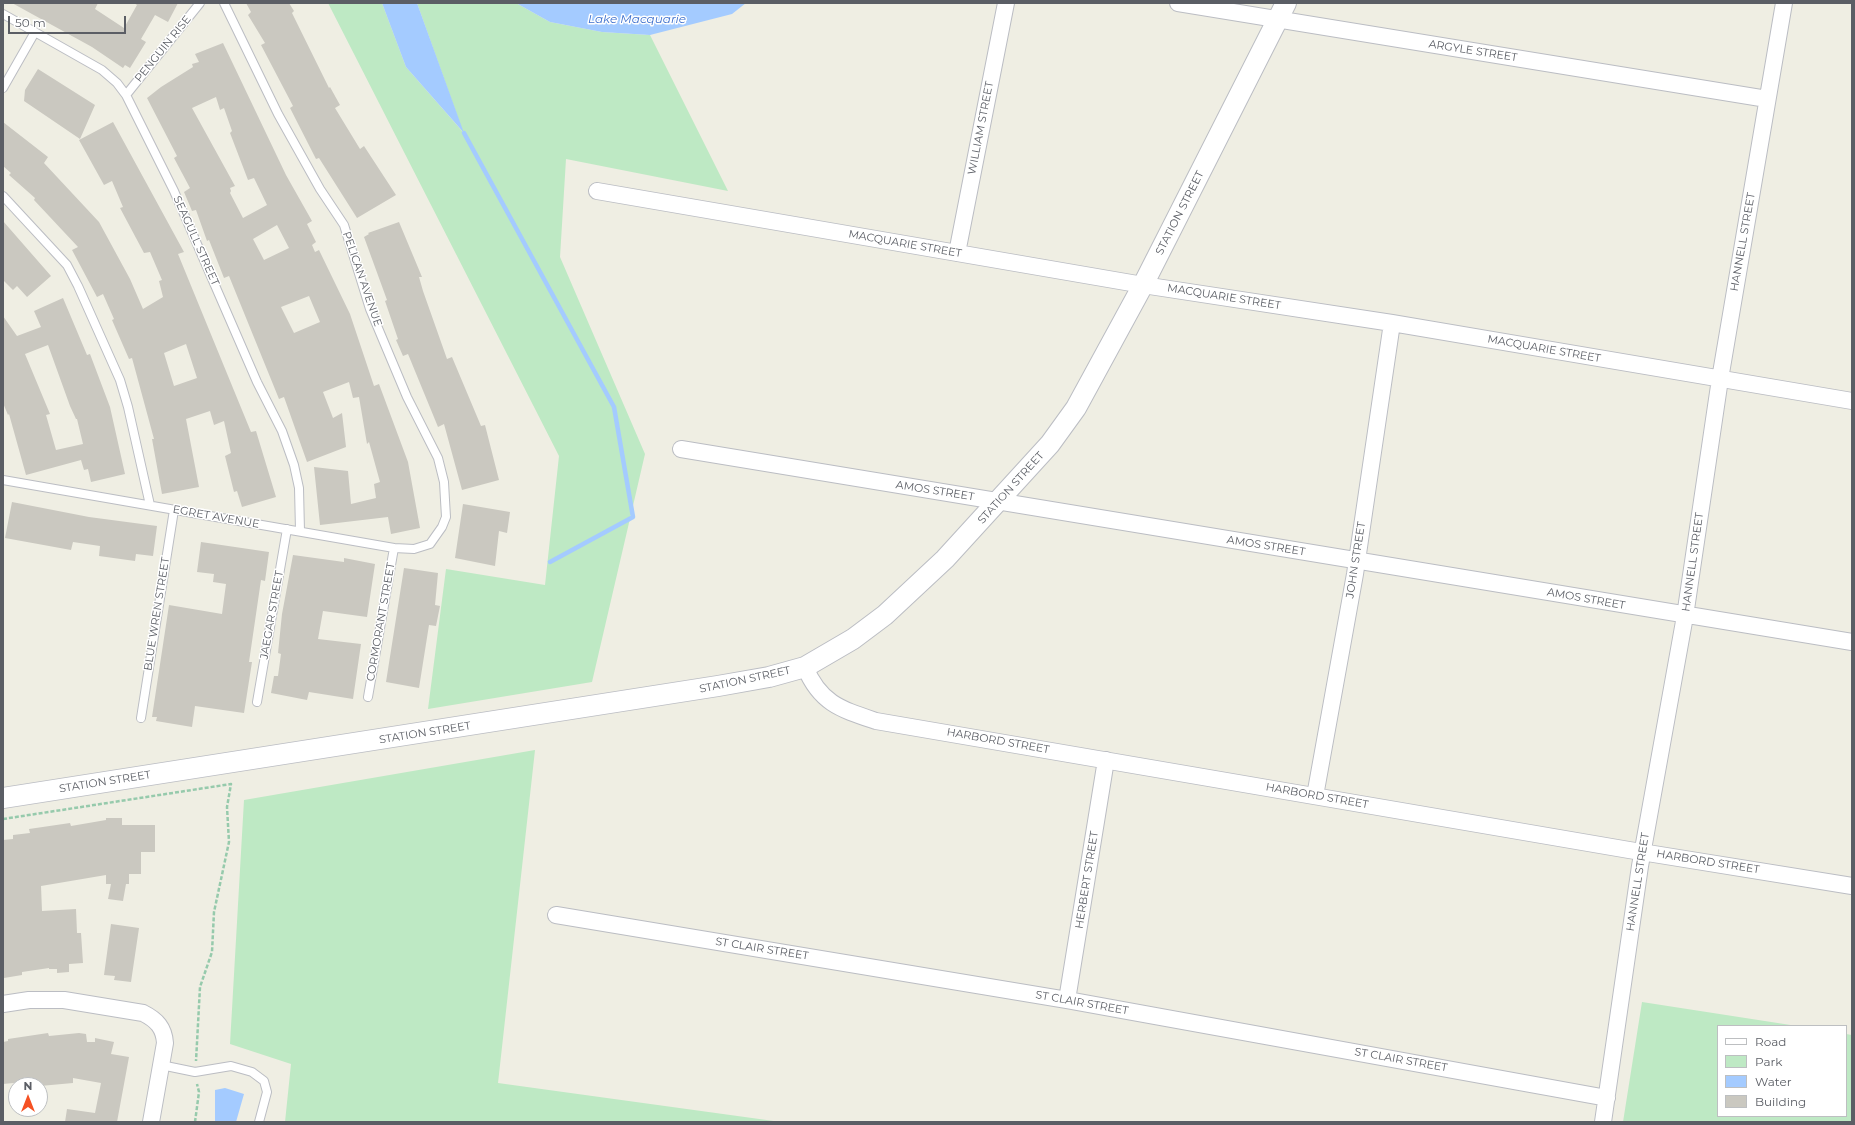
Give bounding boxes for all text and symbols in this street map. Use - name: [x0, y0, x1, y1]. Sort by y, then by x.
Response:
- scale bar: [10, 8, 128, 34]
- water label: Lake Macquarie: [588, 12, 686, 26]
- street label: PENGUIN RISE: [132, 13, 194, 85]
- text: 50 m: [15, 15, 46, 30]
- street label: ARGYLE STREET: [1428, 37, 1518, 65]
- street label: WILLIAM STREET: [965, 80, 997, 176]
- street label: STATION STREET: [1153, 169, 1207, 257]
- street label: HANNELL STREET: [1728, 192, 1758, 292]
- street label: SEAGULL STREET: [170, 194, 222, 288]
- street label: MACQUARIE STREET: [847, 228, 963, 260]
- street label: PELICAN AVENUE: [340, 230, 384, 328]
- street label: MACQUARIE STREET: [1166, 281, 1282, 313]
- street label: MACQUARIE STREET: [1486, 333, 1602, 365]
- street label: STATION STREET: [975, 449, 1047, 527]
- street label: AMOS STREET: [895, 478, 975, 504]
- street label: EGRET AVENUE: [172, 503, 260, 531]
- street label: HANNELL STREET: [1680, 512, 1706, 612]
- street label: JOHN STREET: [1343, 521, 1369, 599]
- street label: AMOS STREET: [1226, 533, 1306, 559]
- street label: BLUE WREN STREET: [142, 556, 172, 672]
- street label: CORMORANT STREET: [364, 562, 398, 682]
- street label: JAEGAR STREET: [258, 570, 286, 660]
- street label: AMOS STREET: [1546, 586, 1626, 612]
- street label: STATION STREET: [698, 664, 792, 696]
- street label: STATION STREET: [378, 719, 472, 747]
- street label: HARBORD STREET: [946, 725, 1050, 757]
- street label: STATION STREET: [58, 768, 152, 796]
- street label: HARBORD STREET: [1265, 780, 1369, 812]
- street label: HERBERT STREET: [1073, 830, 1101, 930]
- street label: HANNELL STREET: [1624, 832, 1652, 932]
- street label: HARBORD STREET: [1656, 847, 1760, 877]
- street label: ST CLAIR STREET: [714, 935, 810, 963]
- street label: ST CLAIR STREET: [1035, 988, 1129, 1018]
- legend: [1717, 1025, 1847, 1117]
- text: Road: [1755, 1034, 1786, 1049]
- street label: ST CLAIR STREET: [1354, 1045, 1448, 1075]
- text: Park: [1755, 1054, 1782, 1069]
- text: Water: [1755, 1074, 1791, 1089]
- north arrow: [8, 1077, 48, 1117]
- text: N: [24, 1079, 32, 1093]
- text: Building: [1755, 1094, 1806, 1109]

